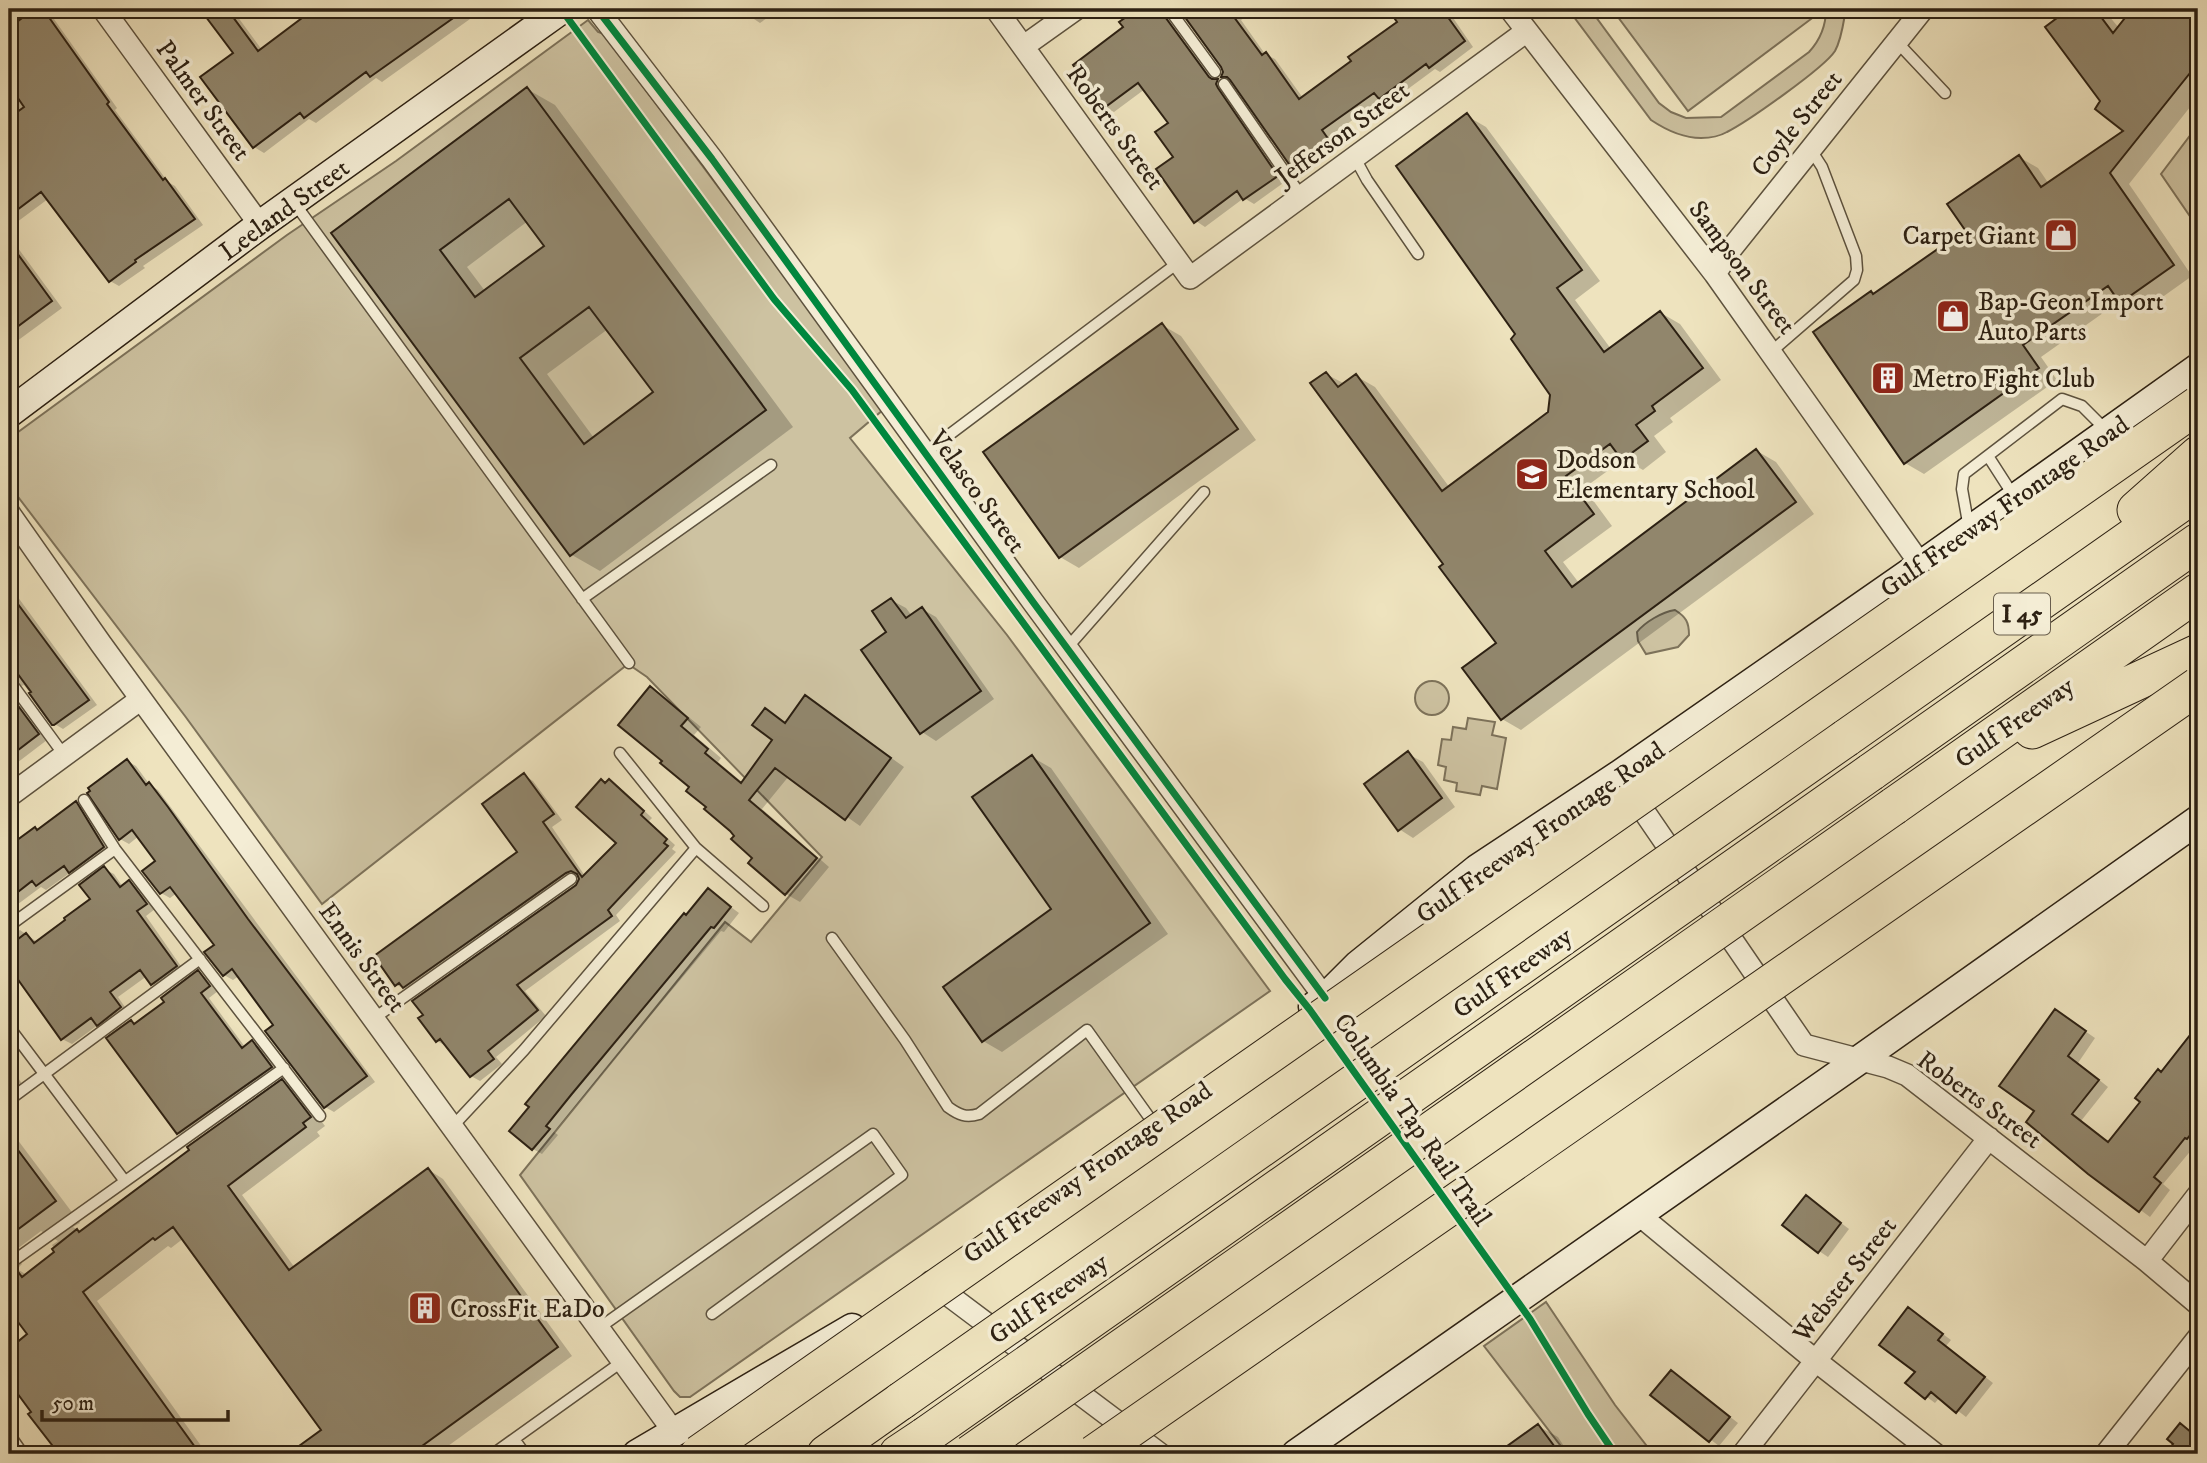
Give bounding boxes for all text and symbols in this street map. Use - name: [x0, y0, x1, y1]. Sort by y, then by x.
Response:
- street label: Palmer Street: [148, 34, 258, 168]
- street label: Roberts Street: [1058, 59, 1171, 197]
- street label: Coyle Street: [1744, 64, 1850, 184]
- street label: Jefferson Street: [1268, 75, 1416, 195]
- street label: Leeland Street: [213, 152, 356, 268]
- street label: Sampson Street: [1681, 194, 1803, 341]
- shop icon: Carpet Giant: [2042, 216, 2080, 254]
- place label: Carpet Giant: [1903, 220, 2036, 253]
- place label: Bap-Geon Import Auto Parts: [1978, 286, 2164, 349]
- shop icon: Bap-Geon Import Auto Parts: [1934, 297, 1972, 335]
- building icon: Metro Fight Club: [1869, 359, 1907, 397]
- place label: Metro Fight Club: [1912, 363, 2095, 396]
- street label: Gulf Freeway Frontage Road: [1874, 409, 2136, 606]
- street label: Velasco Street: [920, 423, 1033, 560]
- place label: Dodson Elementary School: [1556, 444, 1755, 507]
- school or university icon: Dodson Elementary School: [1513, 455, 1551, 493]
- road number: I 45: [1994, 594, 2050, 634]
- street label: Gulf Freeway: [1949, 670, 2081, 776]
- street label: Gulf Freeway Frontage Road: [1410, 735, 1672, 932]
- street label: Ennis Street: [311, 896, 413, 1019]
- street label: Gulf Freeway: [1447, 920, 1579, 1026]
- street label: Columbia Tap Rail Trail: [1326, 1007, 1498, 1233]
- street label: Roberts Street: [1910, 1044, 2048, 1157]
- street label: Gulf Freeway Frontage Road: [957, 1075, 1219, 1272]
- street label: Webster Street: [1785, 1211, 1904, 1350]
- street label: Gulf Freeway: [983, 1246, 1115, 1352]
- building icon: CrossFit EaDo: [406, 1289, 444, 1327]
- place label: CrossFit EaDo: [450, 1293, 605, 1326]
- scale bar: [42, 1379, 228, 1423]
- text: 50 m: [52, 1391, 94, 1417]

